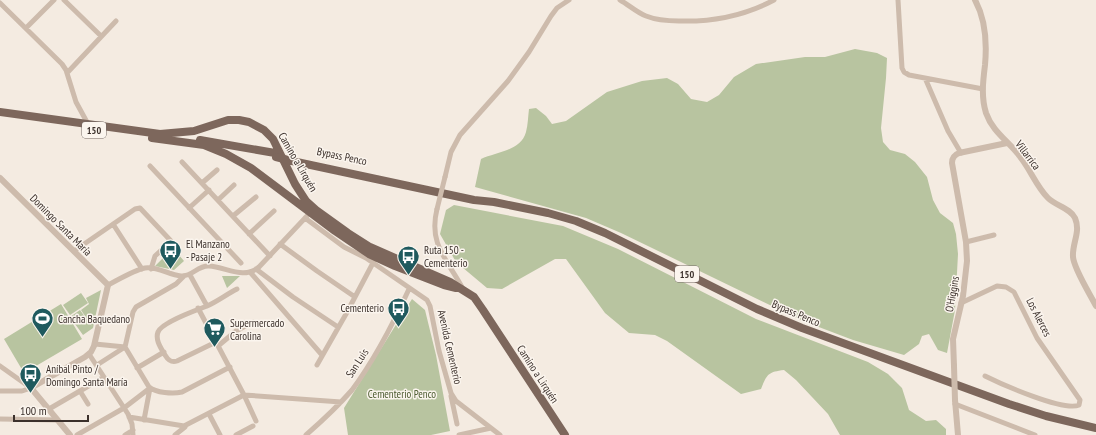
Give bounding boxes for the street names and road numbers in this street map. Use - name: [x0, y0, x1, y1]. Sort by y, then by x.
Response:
- road number: 150: [82, 122, 106, 138]
- street label: Camino a Lirquén: [275, 130, 321, 194]
- street label: Villarrica: [1012, 137, 1044, 173]
- street label: Bypass Penco: [316, 144, 369, 168]
- street label: Domingo Santa María: [27, 191, 95, 259]
- road number: 150: [675, 266, 699, 282]
- street label: O'Higgins: [942, 275, 962, 313]
- street label: Los Alerces: [1023, 295, 1055, 339]
- street label: Bypass Penco: [770, 297, 822, 329]
- street label: Avenida Cementerio: [435, 308, 465, 386]
- street label: Camino a Lirquén: [514, 342, 562, 406]
- street label: San Luis: [343, 346, 372, 380]

